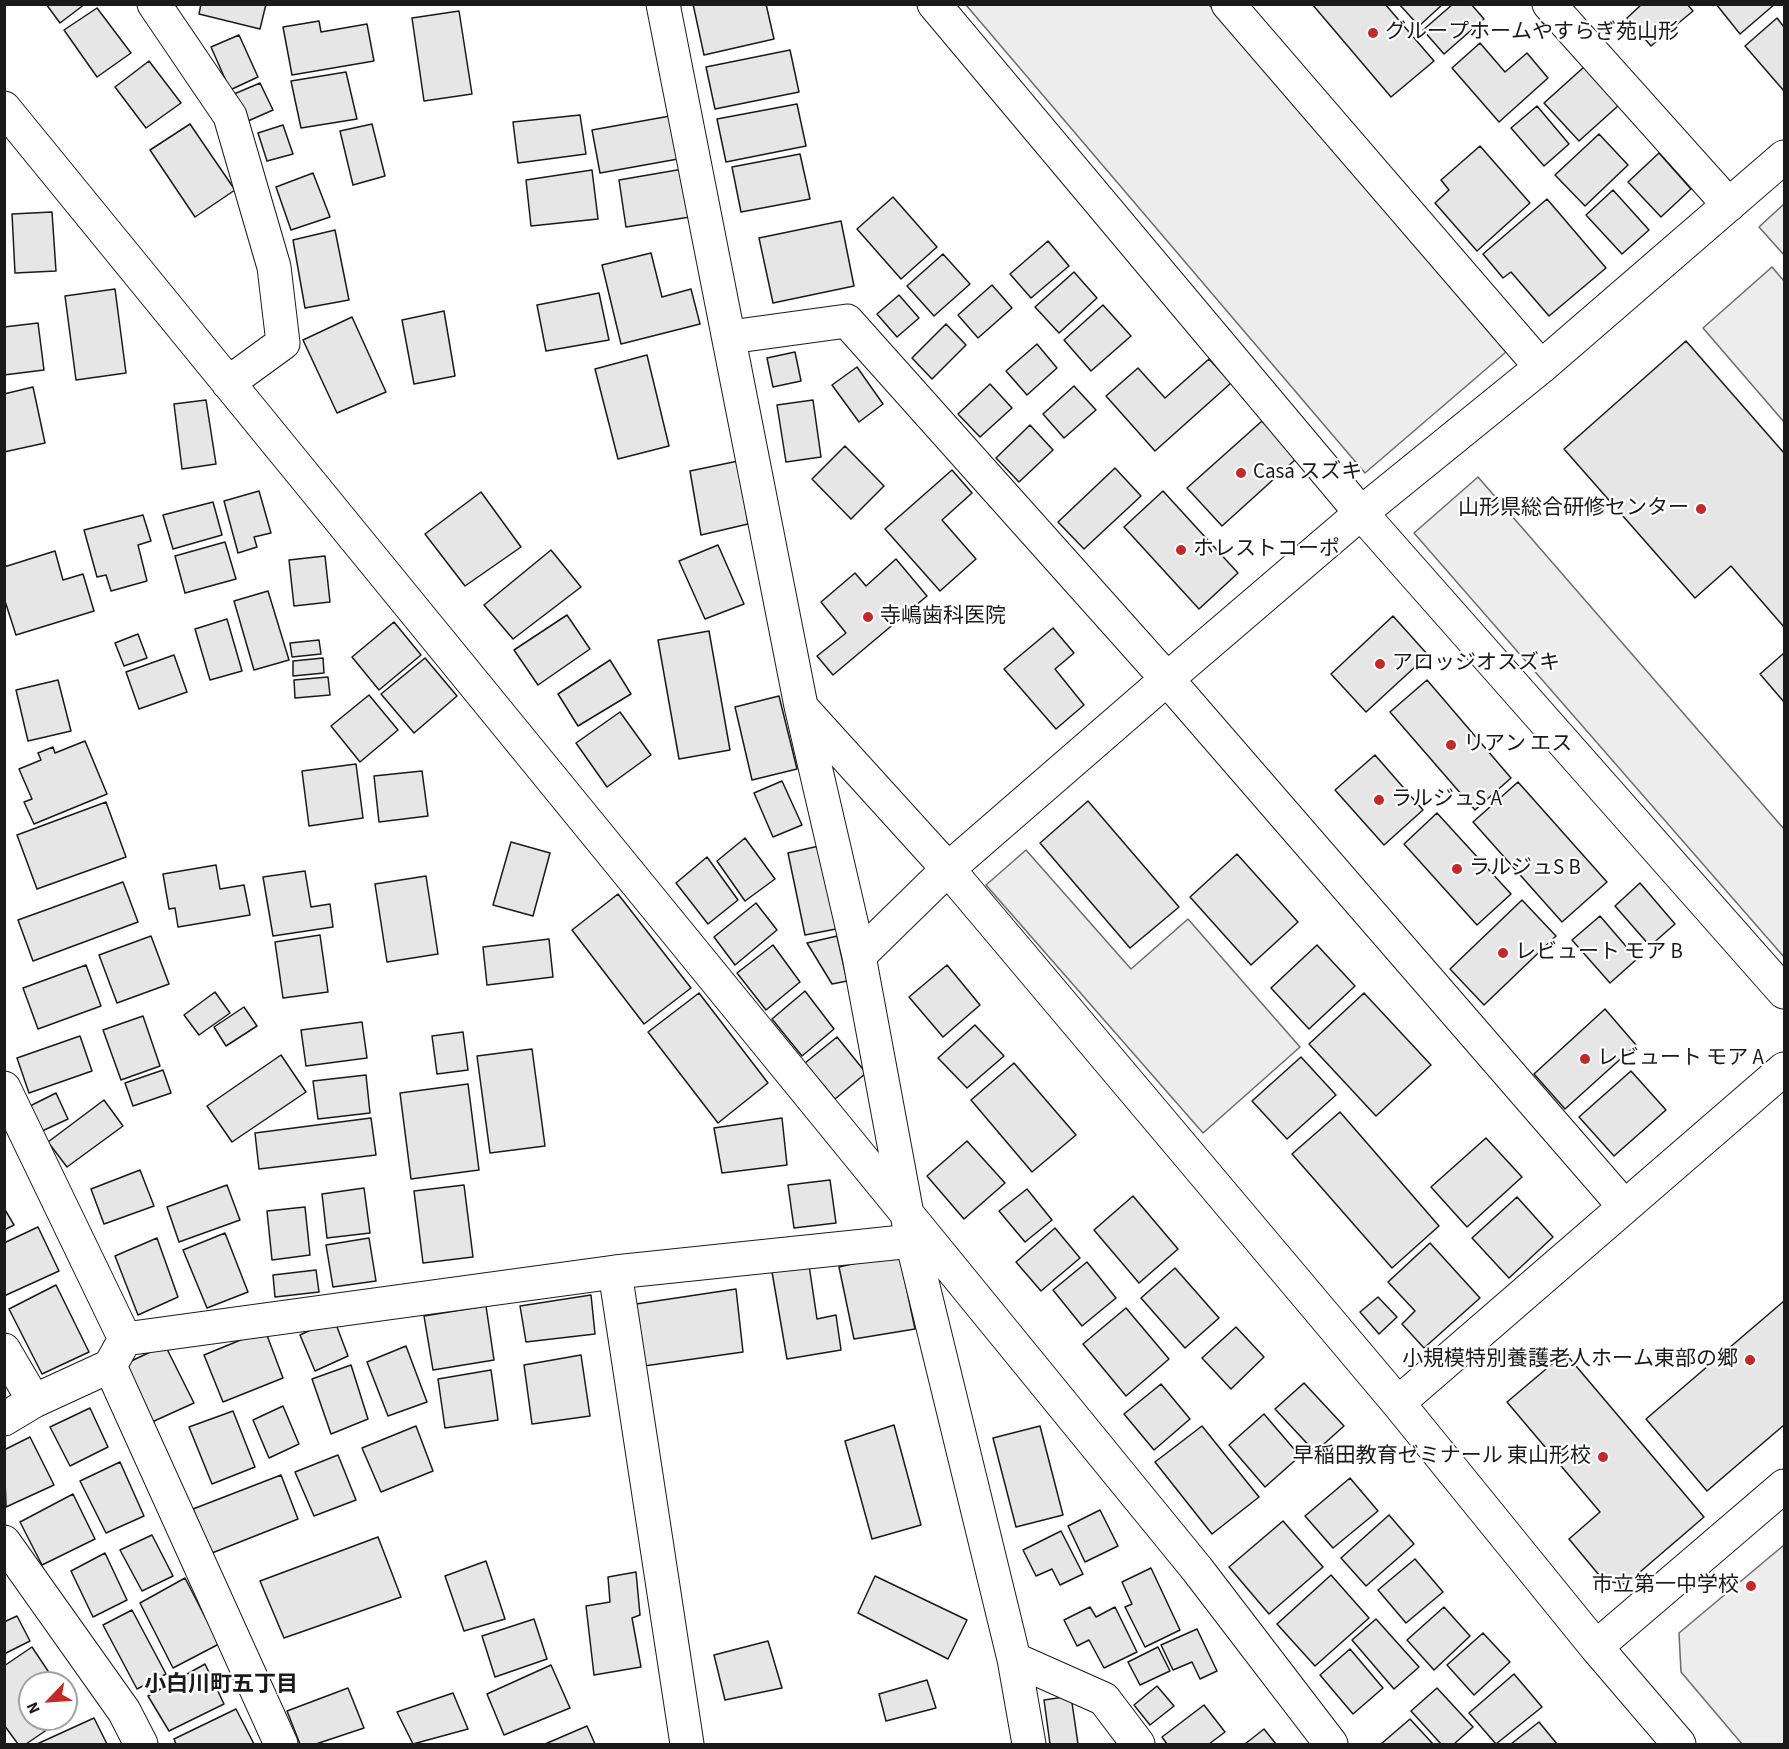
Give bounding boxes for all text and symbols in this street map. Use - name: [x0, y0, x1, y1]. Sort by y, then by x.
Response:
- place label: グループホームやすらぎ苑山形: [1385, 20, 1679, 46]
- marker: グループホームやすらぎ苑山形: [1366, 26, 1380, 40]
- place label: Casa スズキ: [1253, 460, 1362, 486]
- marker: Casa スズキ: [1234, 466, 1248, 480]
- place label: 山形県総合研修センター: [1458, 496, 1689, 522]
- marker: 山形県総合研修センター: [1694, 502, 1708, 516]
- place label: ホレストコーポ: [1193, 537, 1340, 563]
- marker: ホレストコーポ: [1174, 543, 1188, 557]
- place label: 寺嶋歯科医院: [880, 604, 1006, 630]
- marker: 寺嶋歯科医院: [861, 610, 875, 624]
- place label: アロッジオスズキ: [1392, 651, 1560, 677]
- marker: アロッジオスズキ: [1373, 657, 1387, 671]
- place label: リアン エス: [1463, 732, 1572, 758]
- marker: リアン エス: [1444, 738, 1458, 752]
- place label: ラルジュS A: [1391, 787, 1502, 813]
- marker: ラルジュS A: [1372, 793, 1386, 807]
- place label: ラルジュS B: [1469, 856, 1581, 882]
- marker: ラルジュS B: [1450, 862, 1464, 876]
- place label: レビュート モア B: [1515, 940, 1683, 966]
- marker: レビュート モア B: [1496, 946, 1510, 960]
- place label: レビュート モア A: [1597, 1046, 1764, 1072]
- marker: レビュート モア A: [1578, 1052, 1592, 1066]
- place label: 小規模特別養護老人ホーム東部の郷: [1402, 1347, 1738, 1373]
- marker: 小規模特別養護老人ホーム東部の郷: [1743, 1353, 1757, 1367]
- place label: 早稲田教育ゼミナール 東山形校: [1293, 1444, 1591, 1470]
- marker: 早稲田教育ゼミナール 東山形校: [1596, 1450, 1610, 1464]
- place label: 市立第一中学校: [1592, 1573, 1739, 1599]
- marker: 市立第一中学校: [1744, 1579, 1758, 1593]
- north arrow: [18, 1671, 78, 1731]
- district label: 小白川町五丁目: [144, 1673, 298, 1699]
- text: N: [21, 1698, 46, 1717]

